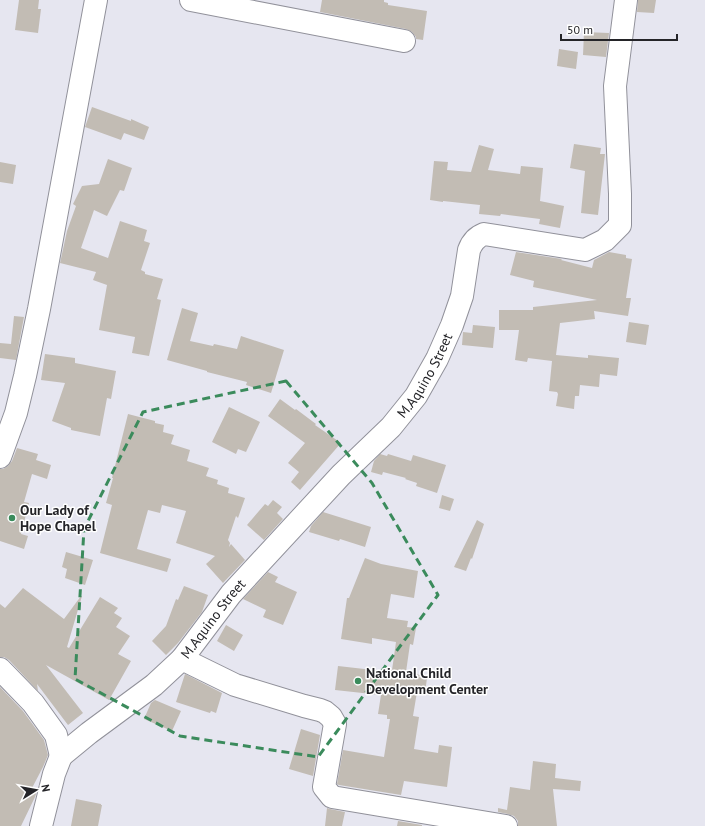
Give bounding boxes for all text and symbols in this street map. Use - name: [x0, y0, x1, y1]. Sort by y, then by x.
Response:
- scale bar: [561, 16, 677, 42]
- text: 50 m: [567, 22, 593, 37]
- street label: M.Aquino Street: [393, 330, 456, 422]
- place label: Our Lady of Hope Chapel: [20, 501, 97, 535]
- marker: Our Lady of Hope Chapel: [7, 513, 17, 523]
- street label: M.Aquino Street: [177, 575, 249, 662]
- place label: National Child Development Center: [366, 664, 488, 698]
- marker: National Child Development Center: [353, 676, 363, 686]
- north arrow: [16, 770, 56, 810]
- text: N: [38, 783, 53, 793]

